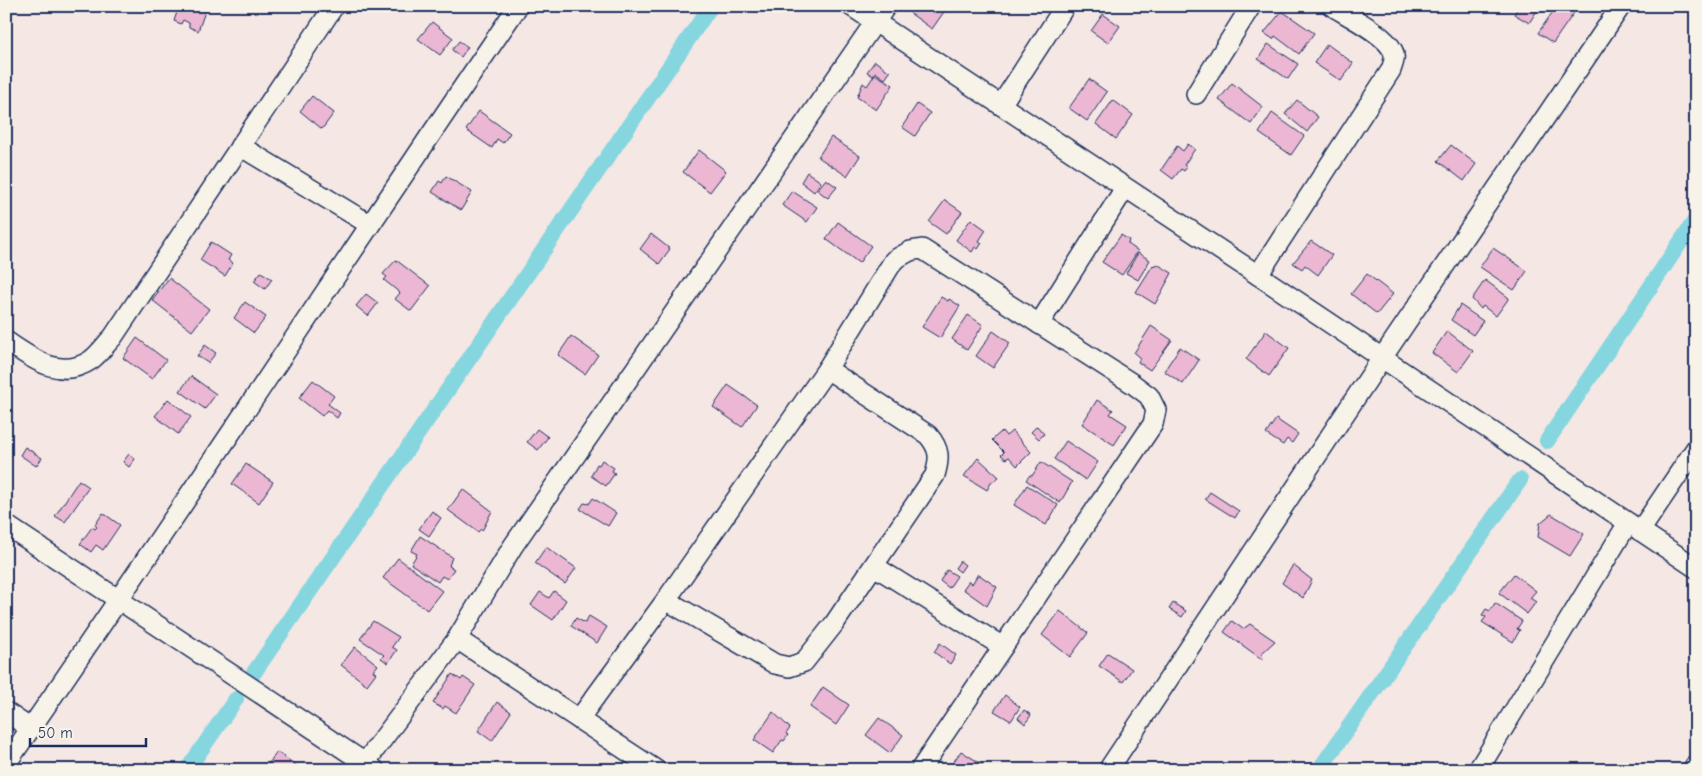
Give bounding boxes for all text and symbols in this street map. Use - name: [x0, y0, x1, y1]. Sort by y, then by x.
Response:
- scale bar: [30, 716, 146, 748]
- text: 50 m: [38, 724, 73, 742]

